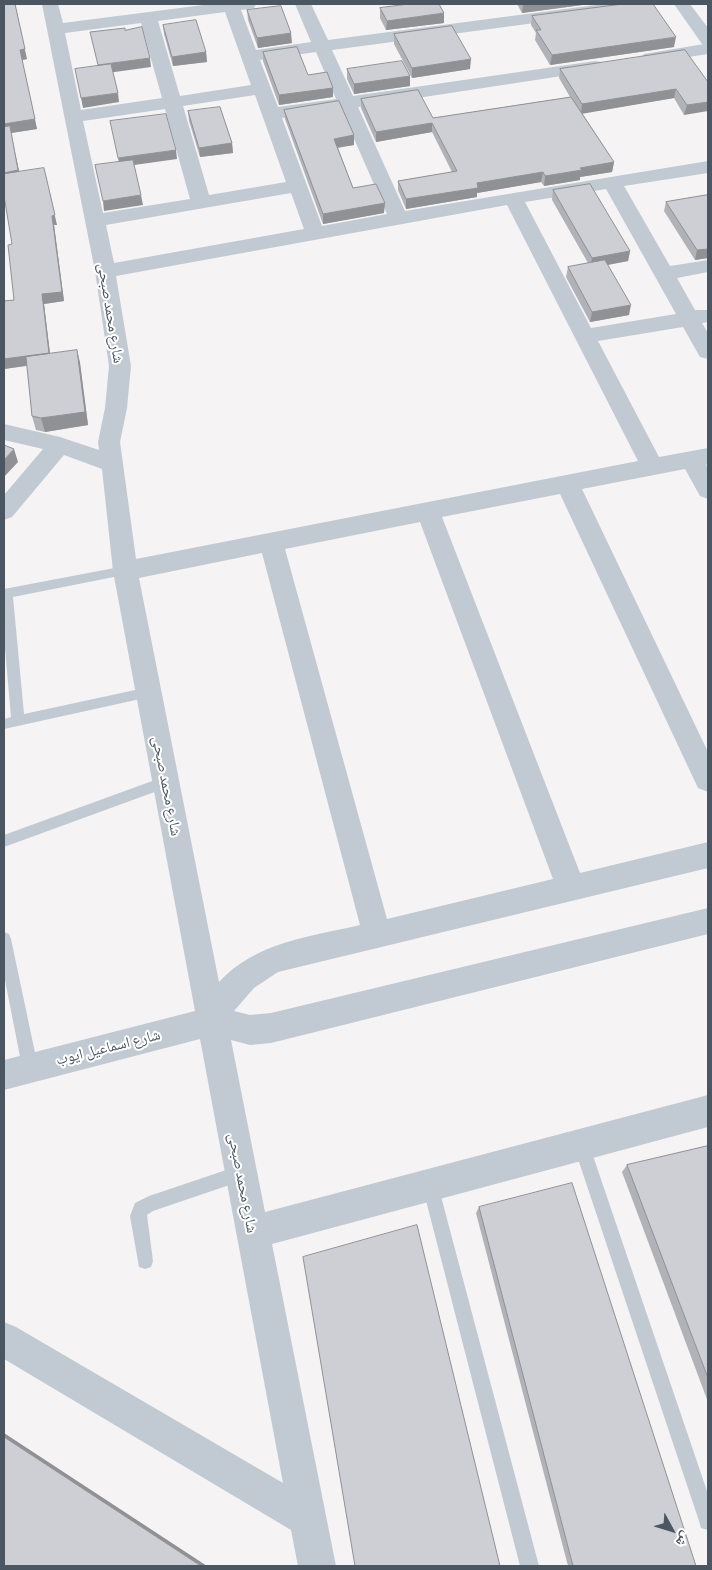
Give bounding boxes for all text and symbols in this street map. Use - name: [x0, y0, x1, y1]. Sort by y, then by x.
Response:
- street label: شارع محمد صبحى: [94, 262, 128, 364]
- street label: شارع محمد صبحى: [149, 735, 185, 837]
- street label: شارع اسماعيل ايوب: [54, 1025, 162, 1069]
- street label: شارع محمد صبحى: [225, 1132, 261, 1234]
- north arrow: [647, 1505, 697, 1555]
- text: ش: [673, 1529, 695, 1551]

